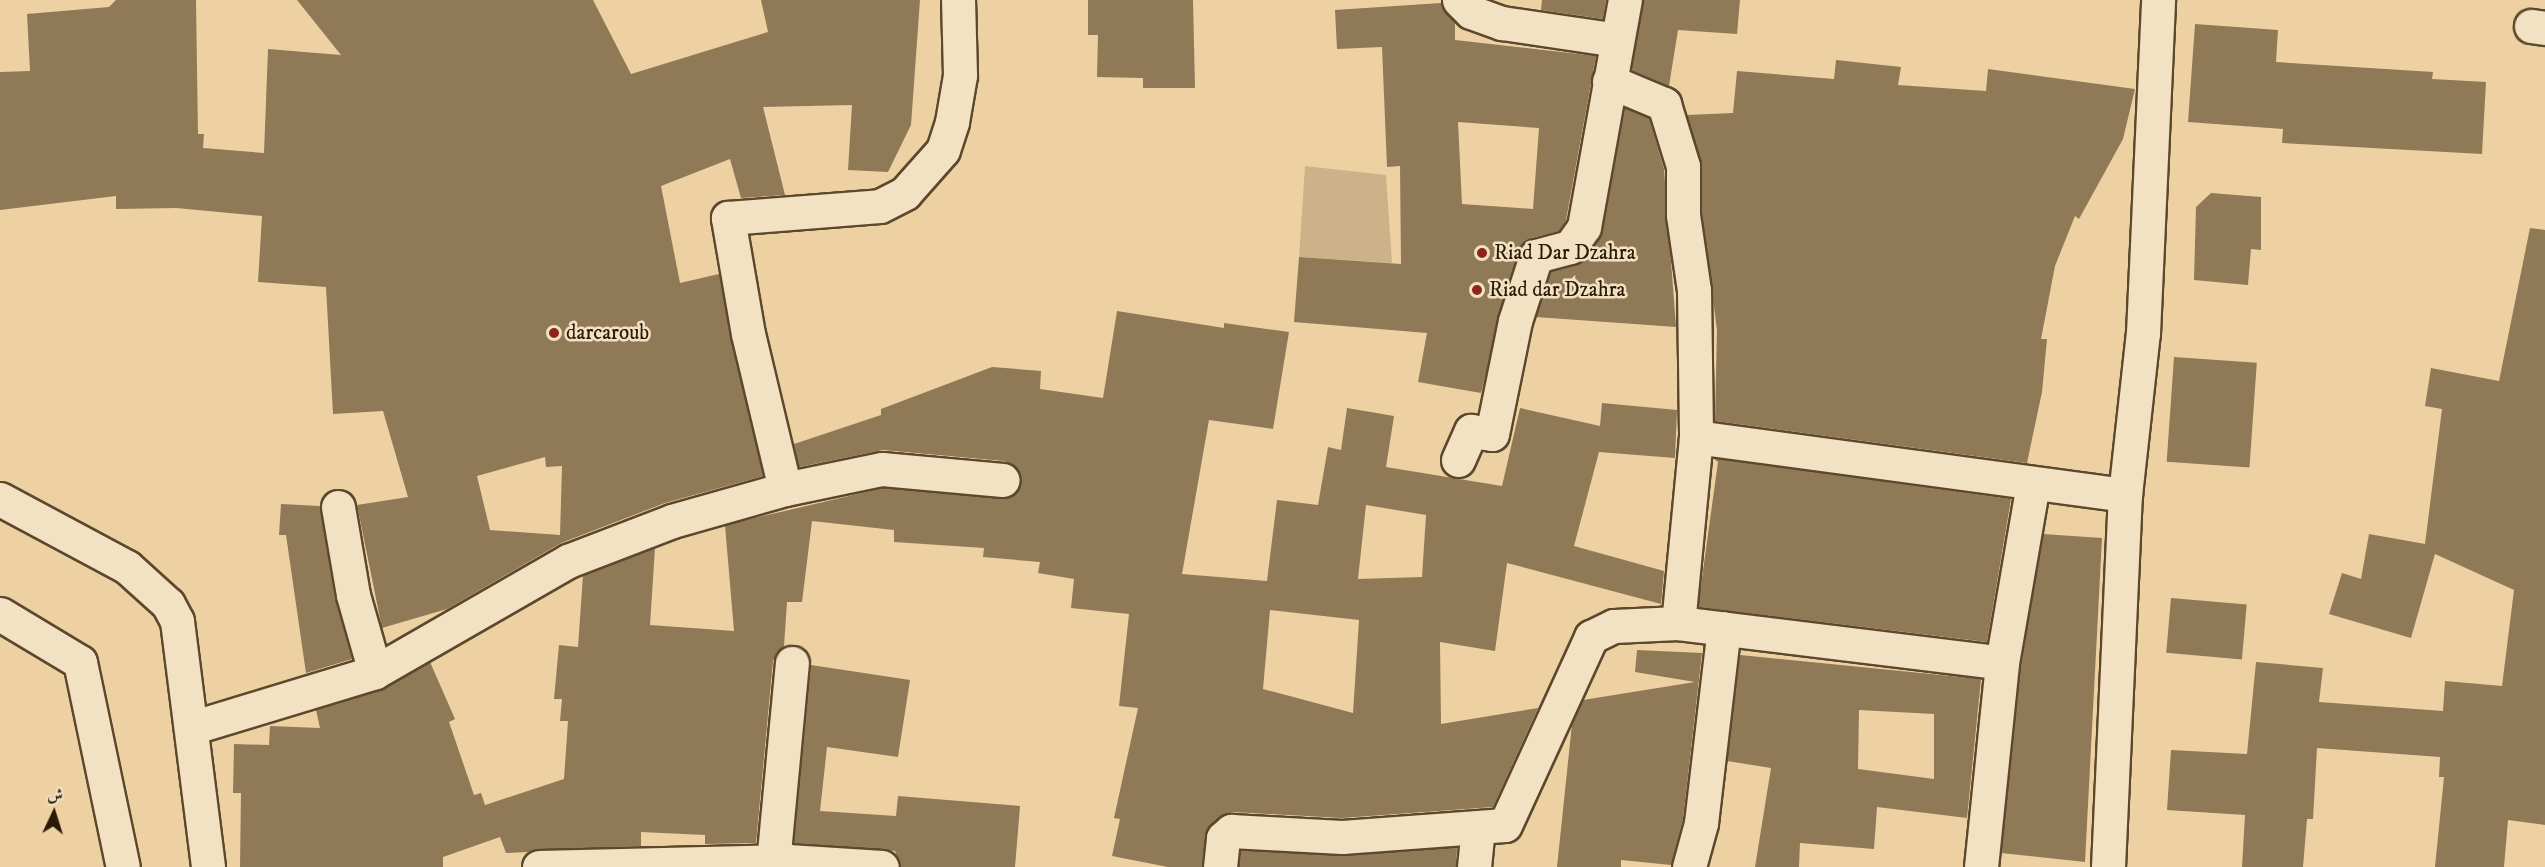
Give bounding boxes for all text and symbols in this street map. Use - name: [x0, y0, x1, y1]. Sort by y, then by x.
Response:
- place label: Riad Dar Dzahra: [1494, 240, 1636, 266]
- marker: Riad Dar Dzahra: [1475, 246, 1489, 260]
- place label: Riad dar Dzahra: [1489, 277, 1625, 303]
- marker: Riad dar Dzahra: [1470, 283, 1484, 297]
- place label: darcaroub: [566, 320, 649, 346]
- marker: darcaroub: [547, 326, 561, 340]
- north arrow: [24, 783, 84, 843]
- text: ش: [47, 785, 64, 806]

